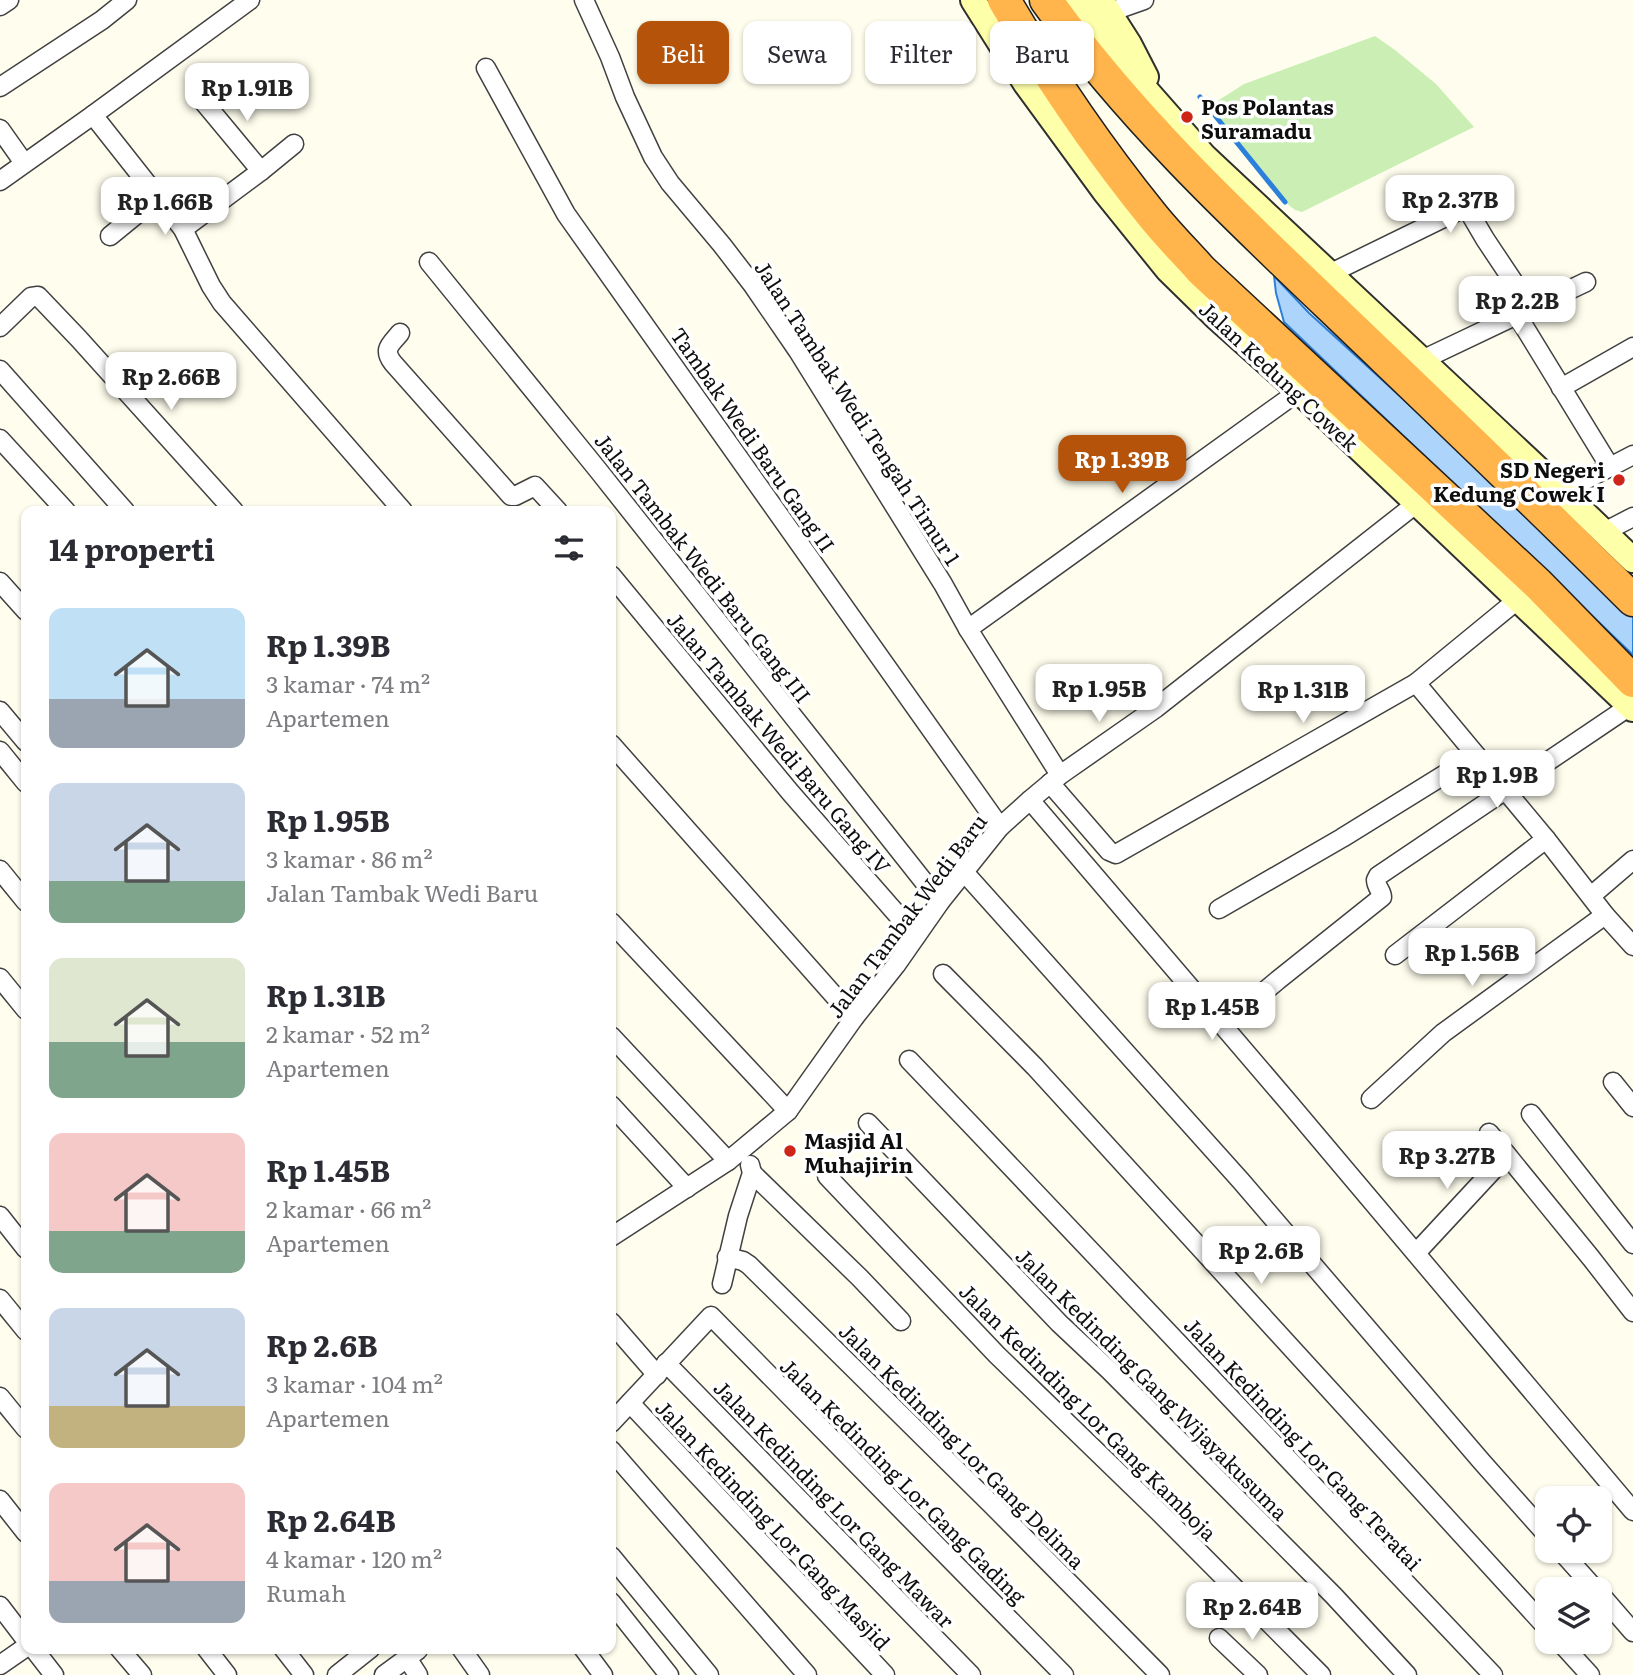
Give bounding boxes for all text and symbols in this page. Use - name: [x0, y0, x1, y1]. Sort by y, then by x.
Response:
- chip: Beli: [637, 21, 729, 84]
- chip: Sewa: [743, 21, 851, 84]
- chip: Filter: [865, 21, 976, 84]
- chip: Baru: [990, 21, 1094, 84]
- pin: Rp 1.91B: [175, 64, 319, 123]
- text: Rp 1.91B: [201, 69, 293, 103]
- place label: Pos Polantas Suramadu: [1201, 90, 1334, 145]
- marker: Pos Polantas Suramadu: [1179, 109, 1195, 125]
- pin: Rp 2.37B: [1378, 176, 1522, 235]
- pin: Rp 1.66B: [93, 177, 237, 237]
- text: Rp 2.37B: [1401, 181, 1499, 215]
- text: Rp 1.66B: [117, 183, 213, 217]
- street label: Jalan Tambak Wedi Tengah Timur 1: [749, 253, 970, 571]
- pin: Rp 2.2B: [1452, 276, 1582, 336]
- text: Rp 2.2B: [1475, 282, 1559, 316]
- street label: Jalan Kedung Cowek: [1193, 293, 1367, 458]
- street label: Tambak Wedi Baru Gang II: [664, 320, 844, 558]
- pin: Rp 2.66B: [99, 352, 243, 412]
- text: Rp 2.66B: [121, 358, 221, 392]
- street label: Jalan Tambak Wedi Baru Gang III: [589, 425, 819, 709]
- pin: Rp 1.39B: [1050, 435, 1194, 495]
- text: Rp 1.39B: [1074, 441, 1170, 475]
- place label: SD Negeri Kedung Cowek I: [1433, 453, 1605, 508]
- marker: SD Negeri Kedung Cowek I: [1611, 472, 1627, 488]
- text: 14 properti: [49, 526, 215, 570]
- icon: filters: [550, 529, 588, 567]
- street label: Jalan Tambak Wedi Baru Gang IV: [661, 604, 899, 880]
- text: Rp 1.39B: [266, 622, 391, 666]
- icon: home: [105, 636, 189, 720]
- pin: Rp 1.95B: [1027, 664, 1171, 724]
- text: 3 kamar · 74 m²: [266, 666, 430, 700]
- pin: Rp 1.31B: [1231, 666, 1375, 725]
- text: Rp 1.95B: [1051, 670, 1147, 704]
- text: Rp 1.31B: [1257, 671, 1349, 705]
- text: Apartemen: [266, 700, 390, 734]
- pin: Rp 1.9B: [1432, 750, 1562, 810]
- text: Rp 1.9B: [1456, 756, 1538, 790]
- text: Rp 1.95B: [266, 797, 390, 841]
- street label: Jalan Tambak Wedi Baru: [819, 806, 993, 1024]
- icon: home: [105, 811, 189, 895]
- text: 3 kamar · 86 m²: [266, 841, 433, 875]
- text: Jalan Tambak Wedi Baru: [266, 875, 538, 909]
- pin: Rp 1.56B: [1400, 928, 1544, 988]
- text: Rp 1.56B: [1424, 934, 1520, 968]
- text: Rp 1.31B: [266, 972, 386, 1016]
- pin: Rp 1.45B: [1140, 982, 1284, 1042]
- icon: home: [105, 986, 189, 1070]
- text: Rp 1.45B: [1164, 988, 1260, 1022]
- text: 2 kamar · 52 m²: [266, 1016, 430, 1050]
- text: Apartemen: [266, 1050, 390, 1084]
- place label: Masjid Al Muhajirin: [804, 1124, 913, 1179]
- pin: Rp 3.27B: [1375, 1132, 1519, 1191]
- text: Rp 3.27B: [1398, 1137, 1496, 1171]
- marker: Masjid Al Muhajirin: [782, 1143, 798, 1159]
- text: Rp 1.45B: [266, 1147, 390, 1191]
- icon: home: [105, 1161, 189, 1245]
- text: 2 kamar · 66 m²: [266, 1191, 431, 1225]
- text: Apartemen: [266, 1225, 390, 1259]
- pin: Rp 2.6B: [1196, 1226, 1326, 1286]
- text: Rp 2.6B: [1218, 1232, 1304, 1266]
- street label: Jalan Kedinding Gang Wijayakusuma: [1010, 1240, 1297, 1527]
- street label: Jalan Kedinding Lor Gang Kamboja: [953, 1275, 1225, 1547]
- street label: Jalan Kedinding Lor Gang Teratai: [1178, 1309, 1430, 1577]
- street label: Jalan Kedinding Lor Gang Delima: [833, 1315, 1093, 1575]
- text: Rp 2.6B: [266, 1322, 378, 1366]
- icon: home: [105, 1336, 189, 1420]
- street label: Jalan Kedinding Lor Gang Gading: [774, 1350, 1034, 1610]
- text: 3 kamar · 104 m²: [266, 1366, 443, 1400]
- street label: Jalan Kedinding Lor Gang Mawar: [708, 1372, 962, 1634]
- street label: Jalan Kedinding Lor Gang Masjid: [649, 1392, 899, 1656]
- text: Apartemen: [266, 1400, 390, 1434]
- map controls: [1535, 1486, 1612, 1654]
- button: locate: [1535, 1486, 1612, 1563]
- text: Rp 2.64B: [266, 1497, 396, 1541]
- icon: home: [105, 1511, 189, 1595]
- text: 4 kamar · 120 m²: [266, 1541, 442, 1575]
- text: Rumah: [266, 1575, 346, 1609]
- button: layers: [1535, 1577, 1612, 1654]
- pin: Rp 2.64B: [1180, 1582, 1324, 1642]
- text: Rp 2.64B: [1202, 1588, 1302, 1622]

